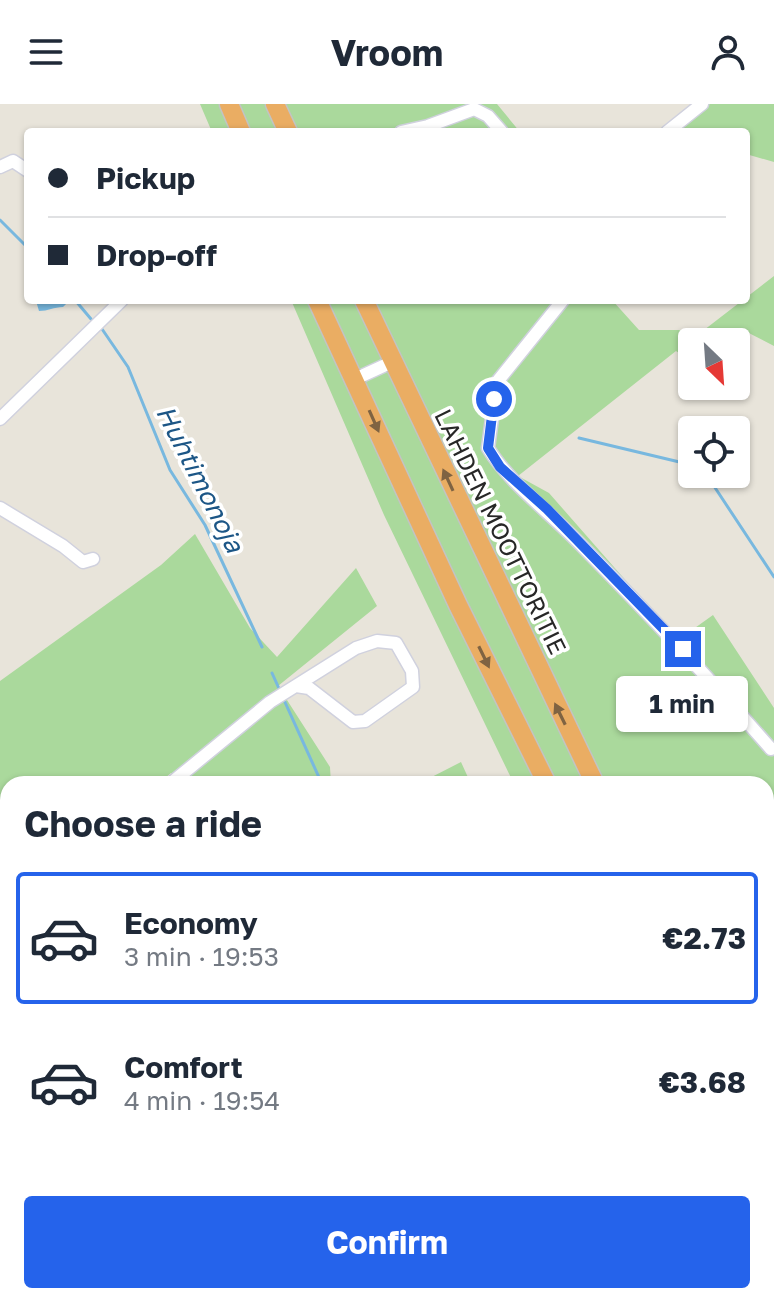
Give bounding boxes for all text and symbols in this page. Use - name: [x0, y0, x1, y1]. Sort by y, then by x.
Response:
- icon: menu: [24, 30, 68, 74]
- icon: person: [706, 30, 750, 74]
- text: Vroom: [331, 31, 443, 74]
- text: Pickup: [96, 160, 195, 196]
- text: Drop-off: [96, 237, 217, 273]
- north arrow: [678, 328, 750, 400]
- map controls: [678, 328, 750, 488]
- route start: [476, 381, 512, 417]
- water label: Huhtimonoja: [150, 400, 251, 558]
- street label: LAHDEN MOOTTORITIE: [429, 404, 573, 659]
- one-way arrow: [368, 409, 381, 433]
- button: locate: [678, 416, 750, 488]
- one-way arrow: [441, 468, 455, 491]
- route end: [665, 631, 701, 667]
- one-way arrow: [477, 645, 491, 668]
- callout: 1 min: [617, 677, 749, 733]
- text: 1 min: [649, 688, 715, 719]
- one-way arrow: [554, 702, 567, 725]
- text: Choose a ride: [24, 802, 262, 845]
- icon: car: [28, 902, 100, 974]
- text: Economy: [124, 905, 258, 941]
- text: €2.73: [662, 920, 746, 956]
- text: 3 min · 19:53: [124, 941, 279, 972]
- icon: car: [28, 1046, 100, 1118]
- text: Comfort: [124, 1049, 243, 1085]
- text: €3.68: [659, 1064, 746, 1100]
- text: 4 min · 19:54: [124, 1085, 280, 1116]
- button: Confirm: [24, 1196, 750, 1288]

